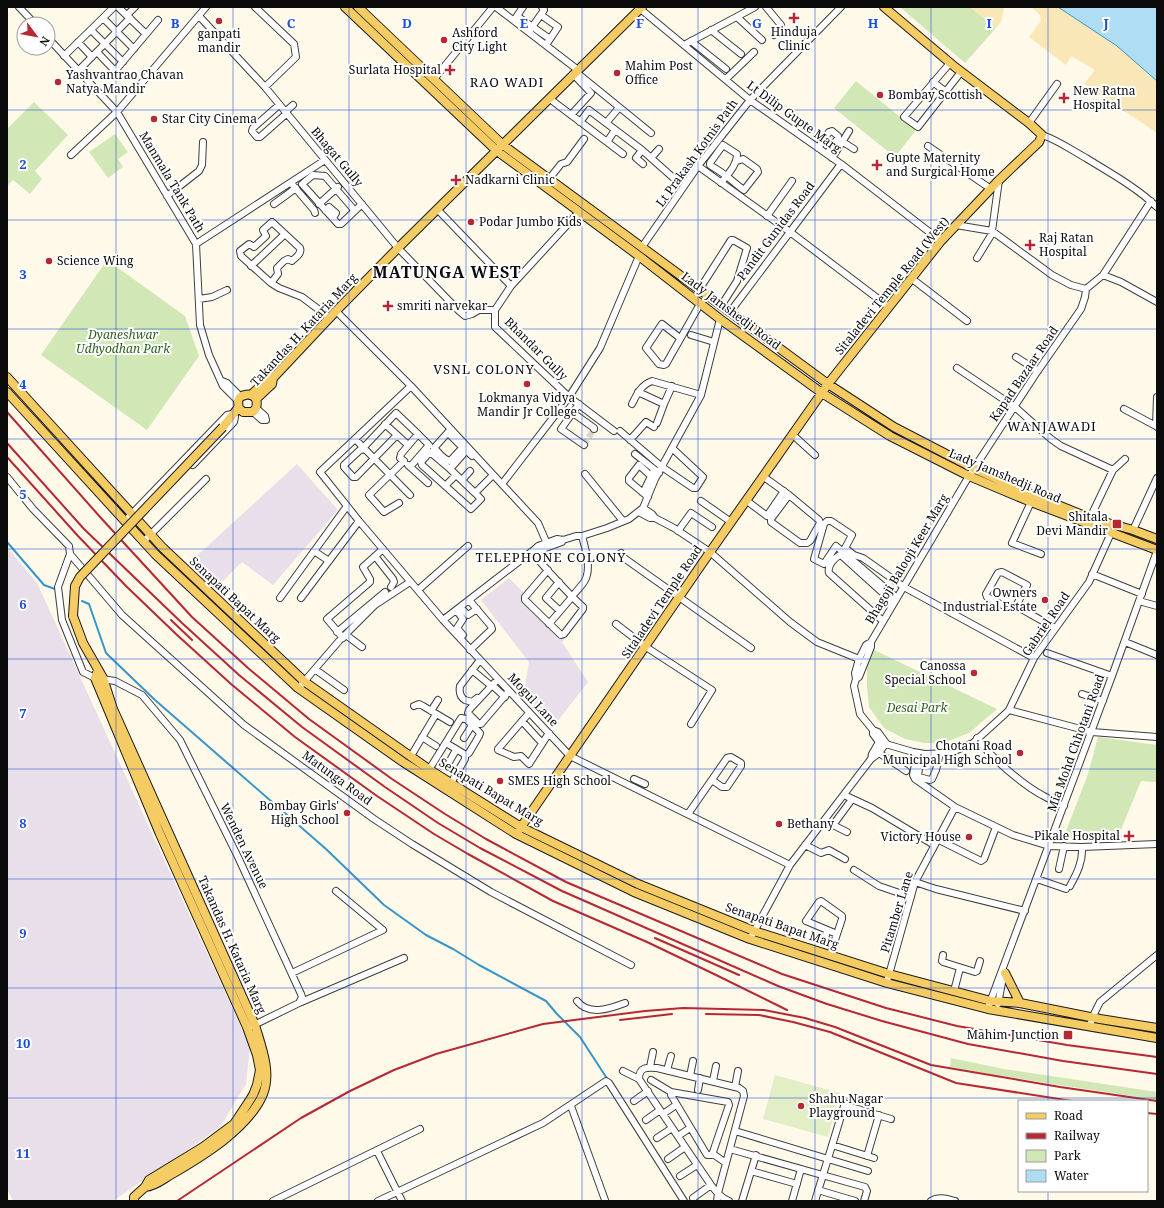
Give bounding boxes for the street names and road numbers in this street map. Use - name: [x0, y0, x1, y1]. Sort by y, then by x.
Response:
- street label: Lt Dilip Gupte Marg: [744, 77, 845, 157]
- street label: Lt Prakash Kotnis Path: [652, 95, 742, 210]
- street label: Bhagat Gully: [307, 123, 368, 190]
- street label: Manmala Tank Path: [136, 128, 210, 236]
- street label: Pandit Gunidas Road: [733, 177, 819, 284]
- street label: Sitaladevi Temple Road (West): [831, 213, 953, 358]
- street label: Lady Jamshedji Road: [678, 268, 785, 354]
- street label: Takandas H. Kataria Marg: [247, 269, 361, 390]
- street label: Bhandar Gully: [501, 313, 572, 384]
- street label: Kapad Bazaar Road: [985, 322, 1062, 425]
- street label: Lady Jamshedji Road: [947, 444, 1064, 507]
- street label: Bhagoji Balooji Keer Marg: [861, 490, 952, 627]
- street label: Sitaladevi Temple Road: [617, 541, 706, 662]
- street label: Senapati Bapat Marg: [186, 553, 285, 647]
- street label: Gabriel Road: [1018, 588, 1074, 659]
- street label: Mogul Lane: [504, 669, 563, 730]
- street label: Mia Mohd Chhotani Road: [1043, 671, 1109, 814]
- street label: Matunga Road: [299, 746, 376, 809]
- street label: Senapati Bapat Marg: [436, 754, 547, 830]
- street label: Wenden Avenue: [216, 800, 273, 892]
- street label: Pitamber Lane: [876, 869, 917, 955]
- street label: Takandas H. Kataria Marg: [194, 873, 271, 1017]
- street label: Senapati Bapat Marg: [723, 898, 842, 953]

